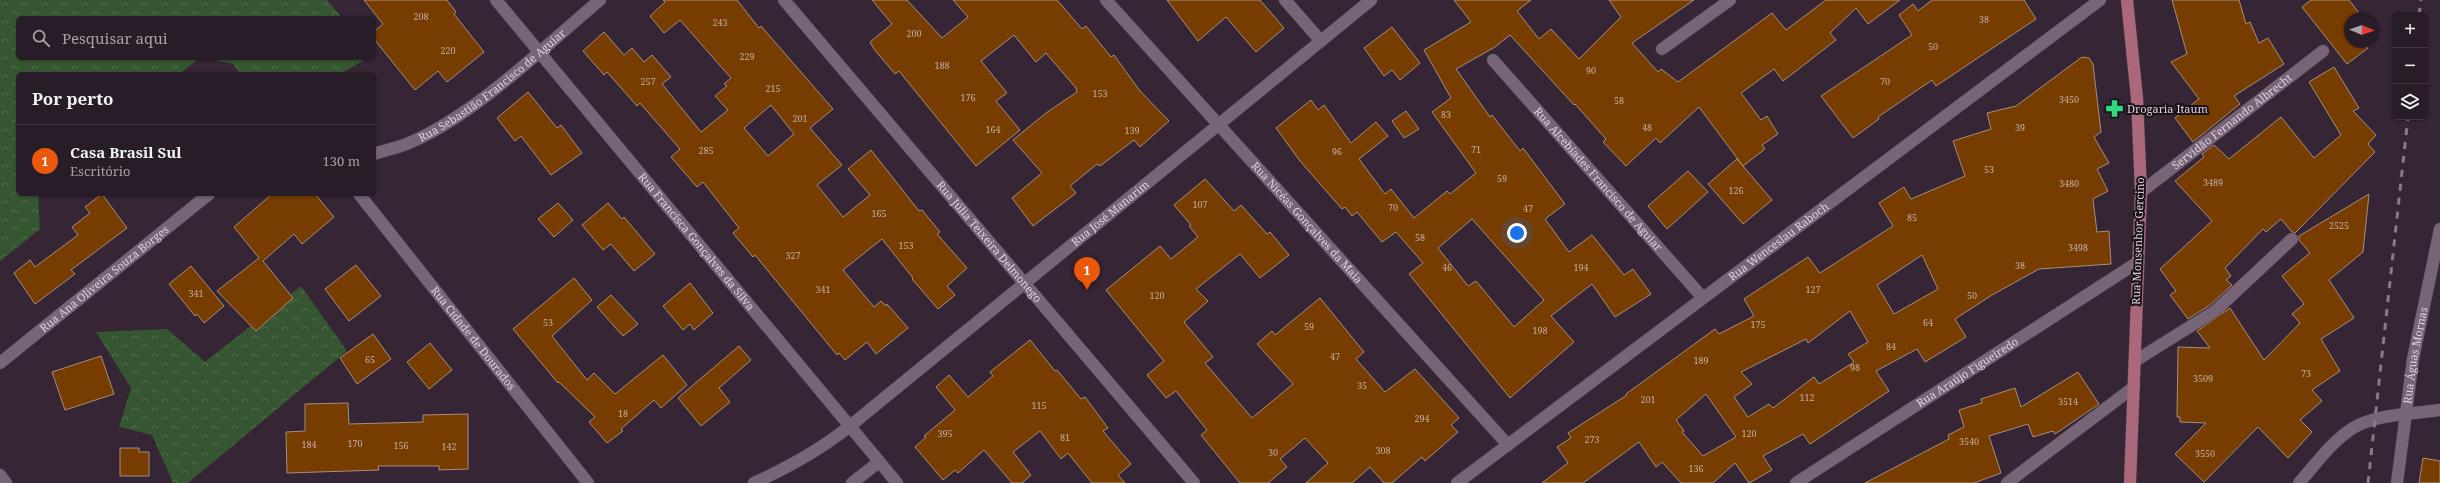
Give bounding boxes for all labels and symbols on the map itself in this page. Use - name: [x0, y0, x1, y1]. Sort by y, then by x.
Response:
- house number: 208: [413, 10, 429, 23]
- north arrow: [2344, 12, 2380, 48]
- house number: 38: [1979, 13, 1989, 26]
- house number: 243: [712, 16, 728, 29]
- street label: Rua Sebastião Francisco de Aguiar: [416, 25, 569, 145]
- house number: 200: [906, 27, 922, 40]
- house number: 50: [1928, 40, 1938, 53]
- house number: 220: [440, 44, 456, 57]
- house number: 229: [739, 50, 755, 63]
- house number: 188: [934, 59, 950, 72]
- house number: 90: [1586, 64, 1596, 77]
- street label: Servidão Fernando Albrecht: [2168, 70, 2295, 172]
- house number: 257: [640, 75, 656, 88]
- house number: 70: [1880, 75, 1890, 88]
- house number: 215: [765, 82, 781, 95]
- house number: 153: [1092, 87, 1108, 100]
- house number: 176: [960, 91, 976, 104]
- house number: 3450: [2059, 93, 2079, 106]
- house number: 58: [1614, 94, 1624, 107]
- pharmacy icon: Drogaria Itaum: [2104, 99, 2124, 119]
- place label: Drogaria Itaum: [2127, 101, 2208, 116]
- street label: Rua Alcebíades Francisco de Aguiar: [1531, 104, 1667, 255]
- house number: 83: [1441, 108, 1451, 121]
- house number: 201: [792, 112, 808, 125]
- house number: 48: [1642, 121, 1652, 134]
- house number: 39: [2015, 121, 2025, 134]
- house number: 164: [985, 123, 1001, 136]
- house number: 139: [1124, 124, 1140, 137]
- house number: 71: [1471, 143, 1481, 156]
- house number: 285: [698, 144, 714, 157]
- house number: 96: [1332, 145, 1342, 158]
- street label: Rua Nicéas Gonçalves da Maia: [1249, 158, 1366, 286]
- house number: 53: [1984, 163, 1994, 176]
- street label: Rua Francisca Gonçalves da Silva: [636, 169, 758, 313]
- house number: 59: [1497, 172, 1507, 185]
- street label: Rua José Manarim: [1068, 176, 1152, 249]
- house number: 3489: [2203, 176, 2223, 189]
- street label: Rua Júlia Teixeira Delmonego: [934, 177, 1045, 305]
- house number: 3480: [2059, 177, 2079, 190]
- street label: Rua Monsenhor Gercino: [2128, 177, 2147, 305]
- house number: 126: [1728, 184, 1744, 197]
- house number: 107: [1192, 198, 1208, 211]
- street label: Rua Wenceslau Raboch: [1725, 199, 1831, 284]
- house number: 70: [1388, 201, 1398, 214]
- house number: 47: [1523, 202, 1533, 215]
- house number: 165: [871, 207, 887, 220]
- house number: 85: [1907, 211, 1917, 224]
- house number: 2525: [2329, 219, 2349, 232]
- street label: Rua Ana Oliveira Souza Borges: [36, 222, 172, 335]
- your location: [1507, 223, 1527, 243]
- house number: 58: [1415, 231, 1425, 244]
- house number: 153: [898, 239, 914, 252]
- house number: 3498: [2068, 241, 2088, 254]
- house number: 327: [785, 249, 801, 262]
- pin: 1: [1074, 257, 1100, 290]
- house number: 38: [2015, 259, 2025, 272]
- house number: 46: [1442, 261, 1452, 274]
- house number: 194: [1573, 261, 1589, 274]
- street label: Rua Cidade de Dourados: [428, 283, 519, 393]
- house number: 341: [815, 283, 831, 296]
- house number: 127: [1805, 283, 1821, 296]
- house number: 341: [188, 287, 204, 300]
- house number: 120: [1149, 289, 1165, 302]
- house number: 50: [1967, 289, 1977, 302]
- street label: Rua Águas Mornas: [2399, 305, 2431, 405]
- house number: 53: [543, 316, 553, 329]
- house number: 64: [1923, 316, 1933, 329]
- house number: 175: [1750, 318, 1766, 331]
- house number: 59: [1304, 320, 1314, 333]
- house number: 198: [1532, 324, 1548, 337]
- street label: Rua Araújo Figueiredo: [1913, 333, 2021, 410]
- house number: 84: [1886, 340, 1896, 353]
- house number: 47: [1330, 350, 1340, 363]
- house number: 65: [365, 353, 375, 366]
- house number: 189: [1693, 354, 1709, 367]
- house number: 98: [1850, 361, 1860, 374]
- house number: 73: [2301, 367, 2311, 380]
- house number: 3509: [2193, 372, 2213, 385]
- house number: 35: [1357, 379, 1367, 392]
- house number: 112: [1799, 391, 1815, 404]
- house number: 201: [1640, 393, 1656, 406]
- house number: 3514: [2058, 395, 2078, 408]
- house number: 115: [1031, 399, 1047, 412]
- house number: 18: [618, 407, 628, 420]
- house number: 294: [1414, 412, 1430, 425]
- house number: 395: [937, 427, 953, 440]
- house number: 120: [1741, 427, 1757, 440]
- house number: 81: [1060, 431, 1070, 444]
- house number: 273: [1584, 433, 1600, 446]
- house number: 3540: [1959, 435, 1979, 448]
- house number: 170: [347, 437, 363, 450]
- house number: 184: [301, 438, 317, 451]
- house number: 156: [393, 439, 409, 452]
- house number: 142: [441, 440, 457, 453]
- house number: 308: [1375, 444, 1391, 457]
- house number: 30: [1268, 446, 1278, 459]
- house number: 3550: [2195, 447, 2215, 460]
- house number: 136: [1688, 462, 1704, 475]

